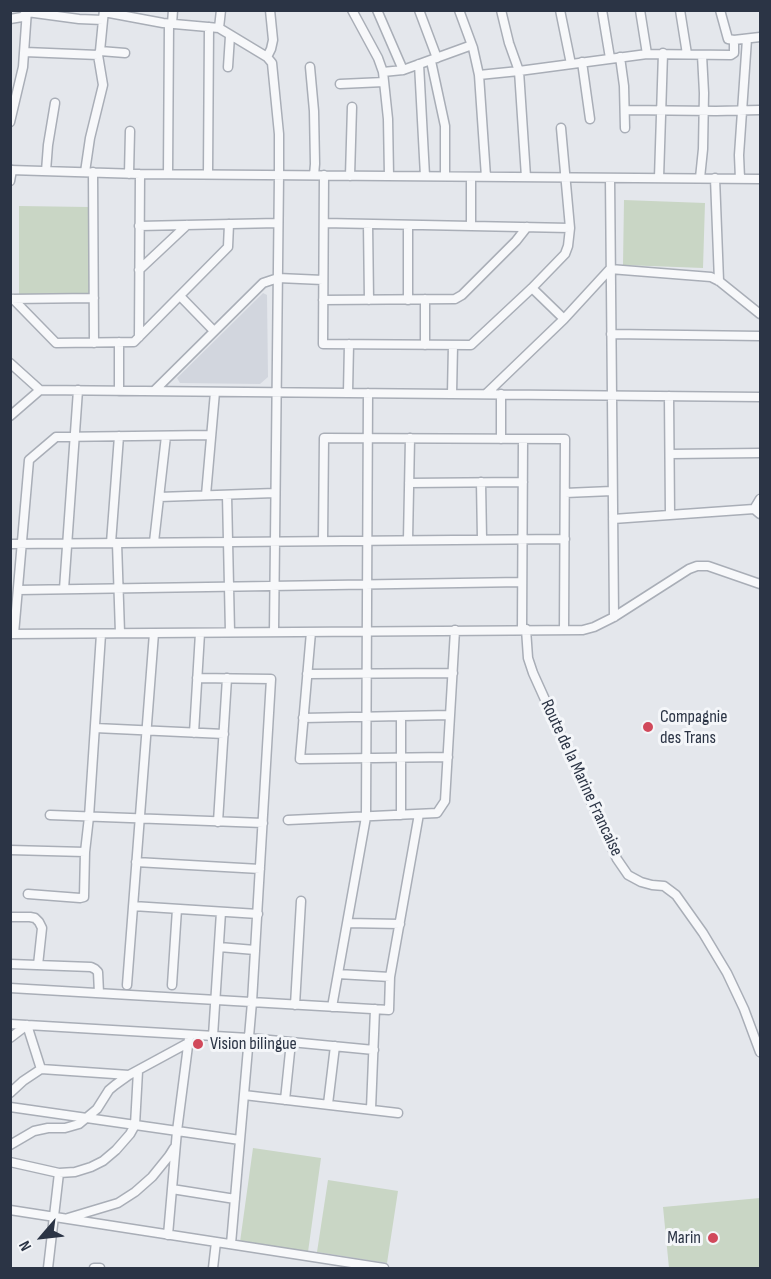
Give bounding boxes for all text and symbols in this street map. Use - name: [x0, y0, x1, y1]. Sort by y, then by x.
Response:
- street label: Route de la Marine Francaise: [535, 696, 627, 860]
- place label: Compagnie des Trans: [660, 706, 727, 748]
- marker: Compagnie des Trans: [641, 720, 655, 734]
- place label: Vision bilingue: [210, 1033, 297, 1055]
- marker: Vision bilingue: [191, 1037, 205, 1051]
- north arrow: [12, 1207, 72, 1267]
- place label: Marin: [667, 1227, 701, 1249]
- marker: Marin: [706, 1231, 720, 1245]
- text: N: [15, 1237, 36, 1254]

